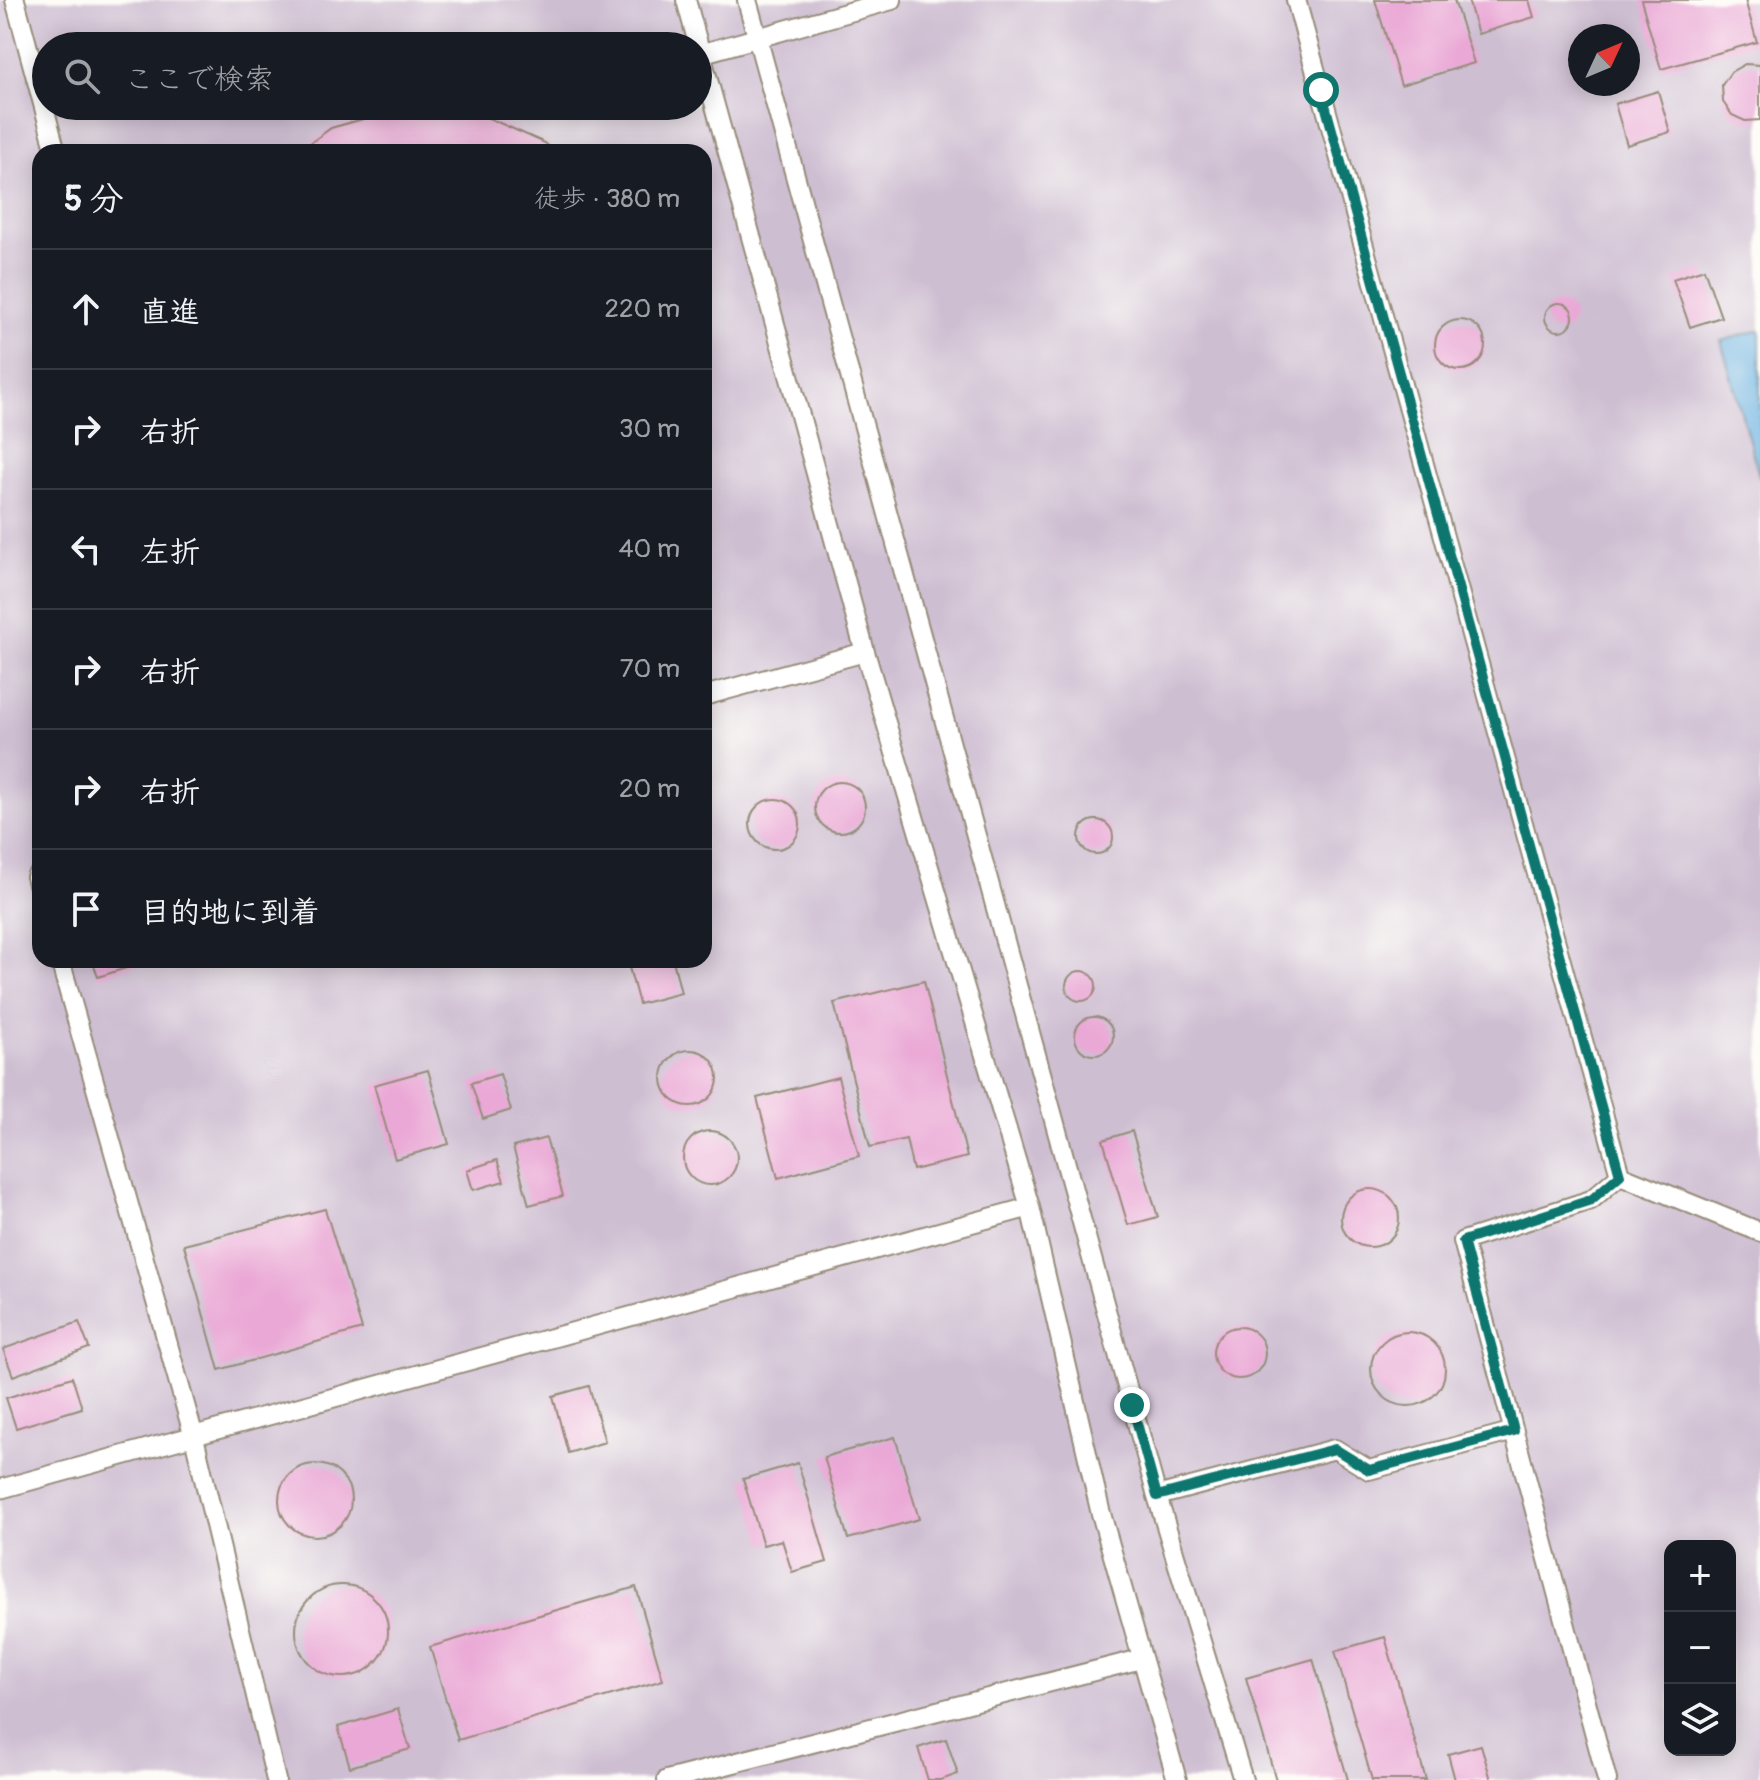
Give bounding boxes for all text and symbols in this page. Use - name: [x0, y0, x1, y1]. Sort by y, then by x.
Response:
- north arrow: [1568, 24, 1640, 96]
- search box: [32, 32, 712, 120]
- icon: search: [60, 54, 104, 98]
- text: ここで検索: [124, 61, 274, 98]
- route start: [1303, 72, 1339, 108]
- text: 5 分: [64, 178, 124, 221]
- text: 徒歩 · 380 m: [534, 183, 680, 215]
- icon: ahead: [64, 287, 108, 331]
- text: 220 m: [604, 293, 680, 325]
- text: 直進: [140, 294, 200, 331]
- icon: right: [64, 407, 108, 451]
- text: 30 m: [619, 413, 680, 445]
- text: 右折: [140, 414, 200, 451]
- icon: left: [64, 527, 108, 571]
- text: 40 m: [618, 533, 680, 565]
- text: 左折: [140, 534, 200, 571]
- icon: right: [64, 647, 108, 691]
- text: 70 m: [620, 653, 680, 685]
- text: 右折: [140, 654, 200, 691]
- icon: right: [64, 767, 108, 811]
- text: 20 m: [619, 773, 680, 805]
- text: 右折: [140, 774, 200, 811]
- icon: arrive: [64, 887, 108, 931]
- text: 目的地に到着: [140, 894, 320, 931]
- route end: [1114, 1387, 1150, 1423]
- map controls: [1664, 1540, 1736, 1756]
- button: +: [1664, 1540, 1736, 1612]
- button: −: [1664, 1612, 1736, 1684]
- button: layers: [1664, 1684, 1736, 1756]

